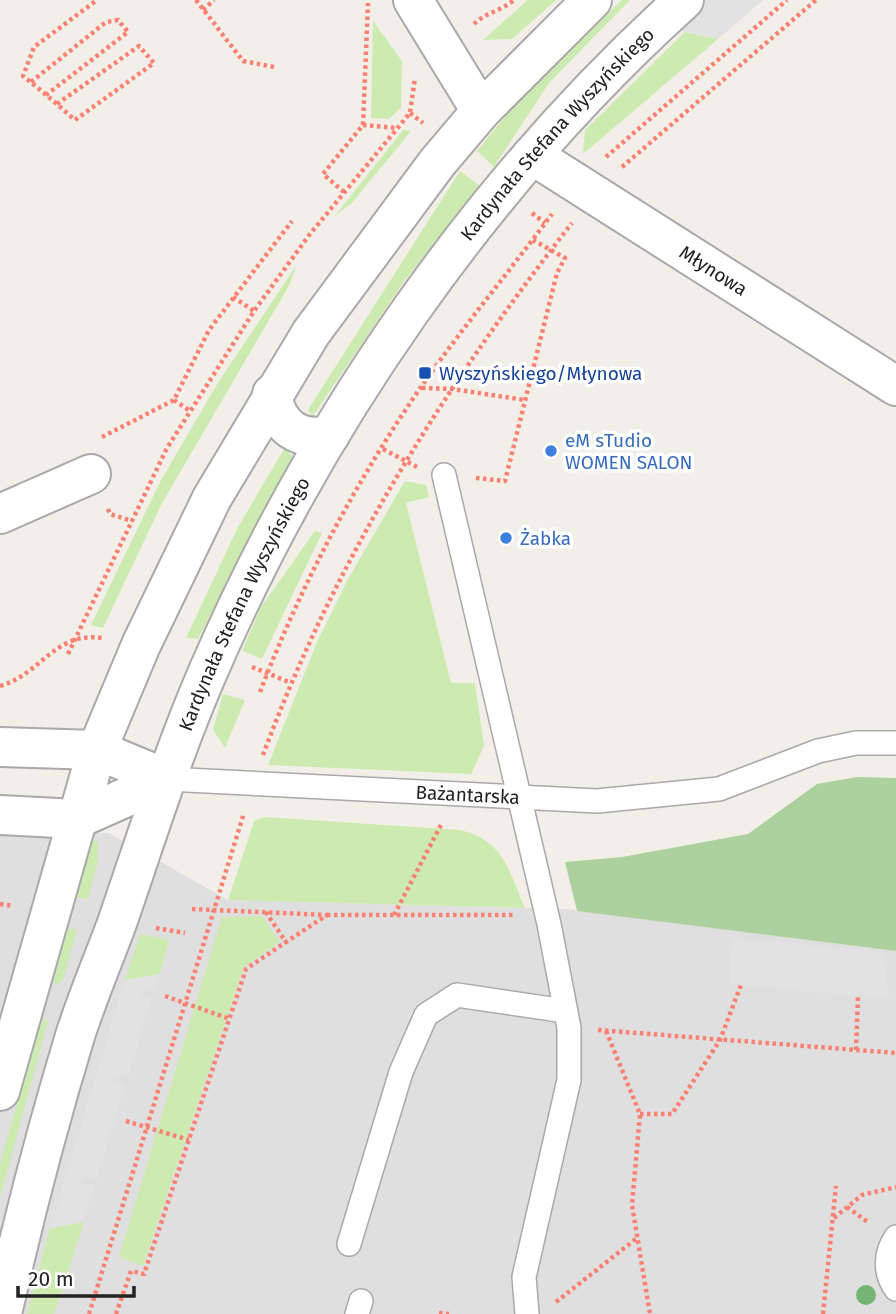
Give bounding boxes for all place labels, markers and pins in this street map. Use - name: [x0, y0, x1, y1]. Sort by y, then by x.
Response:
- place label: Wyszyńskiego/Młynowa: [439, 362, 642, 385]
- marker: Wyszyńskiego/Młynowa: [417, 365, 433, 381]
- place label: eM sTudio WOMEN SALON: [565, 429, 693, 474]
- marker: eM sTudio WOMEN SALON: [543, 443, 559, 459]
- place label: Żabka: [520, 527, 571, 550]
- marker: Żabka: [498, 530, 514, 546]

